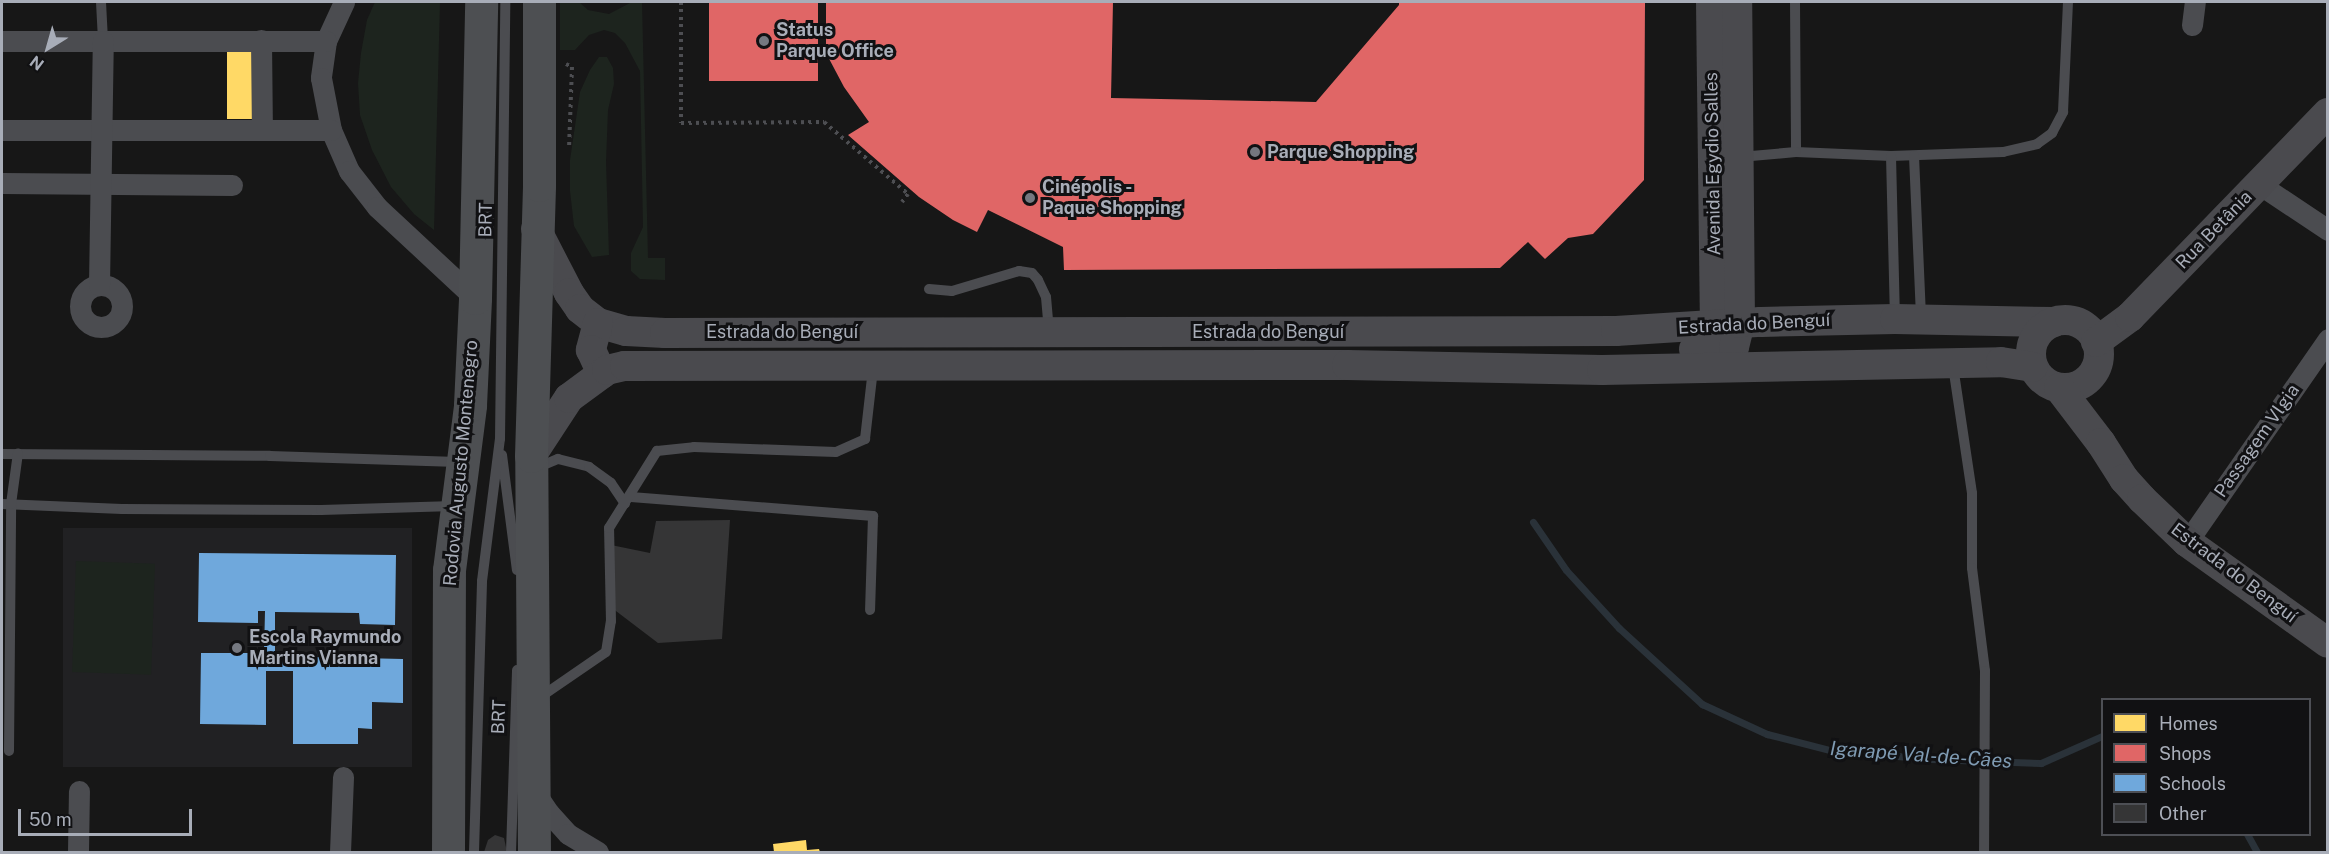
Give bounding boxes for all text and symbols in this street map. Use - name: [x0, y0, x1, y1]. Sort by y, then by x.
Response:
- north arrow: [18, 18, 78, 78]
- place label: Status Parque Office: [776, 20, 894, 63]
- marker: Status Parque Office: [757, 34, 771, 48]
- text: N: [26, 51, 48, 74]
- street label: Avenida Egydio Salles: [1701, 72, 1725, 256]
- place label: Parque Shopping: [1267, 141, 1414, 163]
- marker: Parque Shopping: [1248, 145, 1262, 159]
- place label: Cinépolis - Paque Shopping: [1042, 177, 1182, 219]
- street label: Rua Betânia: [2171, 186, 2257, 274]
- marker: Cinépolis - Paque Shopping: [1023, 191, 1037, 205]
- street label: BRT: [475, 202, 497, 238]
- street label: Estrada do Benguí: [1677, 309, 1831, 339]
- street label: Estrada do Benguí: [706, 321, 858, 343]
- street label: Estrada do Benguí: [1192, 321, 1344, 343]
- street label: Rodovia Augusto Montenegro: [439, 339, 483, 587]
- street label: Passagem Vlgia: [2210, 380, 2304, 502]
- street label: Estrada do Benguí: [2167, 518, 2301, 628]
- place label: Escola Raymundo Martins Vianna: [249, 627, 401, 670]
- marker: Escola Raymundo Martins Vianna: [230, 641, 244, 655]
- legend: [2101, 698, 2311, 836]
- street label: BRT: [488, 699, 510, 735]
- text: Homes: [2159, 713, 2218, 734]
- water label: Igarapé Val-de-Cães: [1829, 737, 2013, 773]
- text: Shops: [2159, 743, 2211, 764]
- text: Schools: [2159, 773, 2226, 794]
- scale bar: [21, 797, 195, 835]
- text: Other: [2159, 803, 2207, 824]
- text: 50 m: [29, 809, 72, 830]

